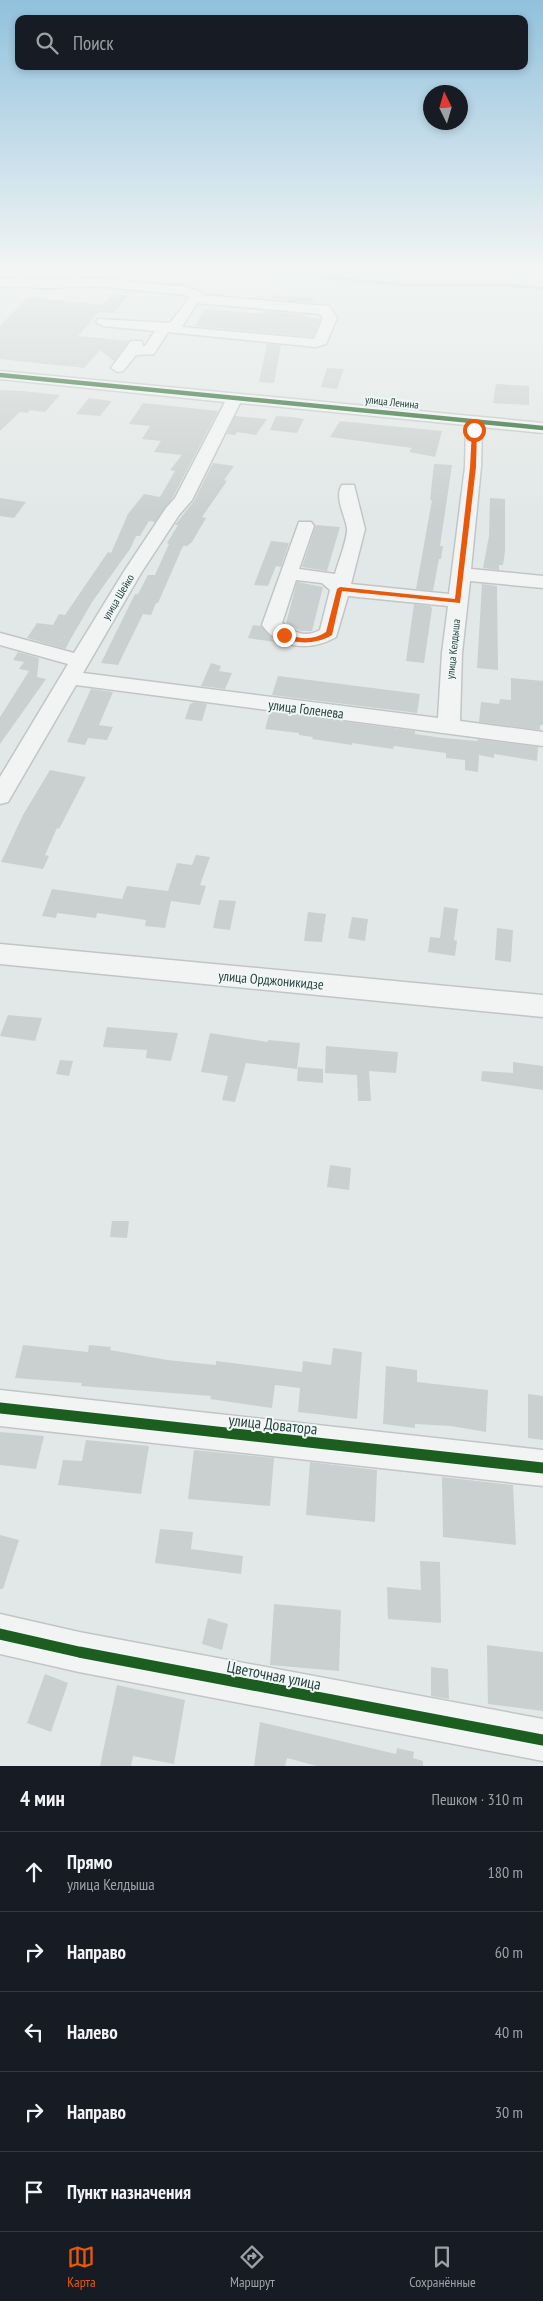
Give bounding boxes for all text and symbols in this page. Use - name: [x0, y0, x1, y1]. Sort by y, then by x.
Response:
- search box: [15, 15, 528, 70]
- icon: search: [33, 29, 61, 57]
- text: Поиск: [73, 31, 114, 55]
- north arrow: [423, 85, 468, 130]
- street label: улица Ленина: [365, 392, 419, 412]
- route start: [463, 419, 486, 442]
- street label: улица Шейко: [99, 571, 137, 622]
- street label: улица Келдыша: [443, 618, 463, 680]
- route end: [273, 624, 296, 647]
- street label: улица Голенева: [267, 695, 345, 723]
- street label: улица Орджоникидзе: [218, 966, 325, 994]
- street label: улица Доватора: [228, 1409, 318, 1439]
- street label: Цветочная улица: [225, 1656, 323, 1694]
- text: 4 мин: [20, 1785, 65, 1812]
- text: Пешком · 310 m: [432, 1789, 523, 1809]
- text: Прямо: [67, 1850, 112, 1874]
- icon: ahead: [20, 1858, 48, 1886]
- text: 180 m: [488, 1862, 523, 1882]
- text: улица Келдыша: [67, 1874, 155, 1894]
- icon: right: [20, 1938, 48, 1966]
- text: Направо: [67, 1940, 126, 1964]
- text: 60 m: [495, 1942, 523, 1962]
- icon: left: [20, 2018, 48, 2046]
- text: Налево: [67, 2020, 118, 2044]
- text: 40 m: [495, 2022, 523, 2042]
- icon: right: [20, 2098, 48, 2126]
- text: Направо: [67, 2100, 126, 2124]
- text: 30 m: [495, 2102, 523, 2122]
- icon: arrive: [20, 2178, 48, 2206]
- text: Пункт назначения: [67, 2180, 191, 2204]
- tab: Карта: [67, 2243, 96, 2291]
- tab: Маршрут: [230, 2243, 275, 2291]
- tab: Сохранённые: [409, 2243, 476, 2291]

